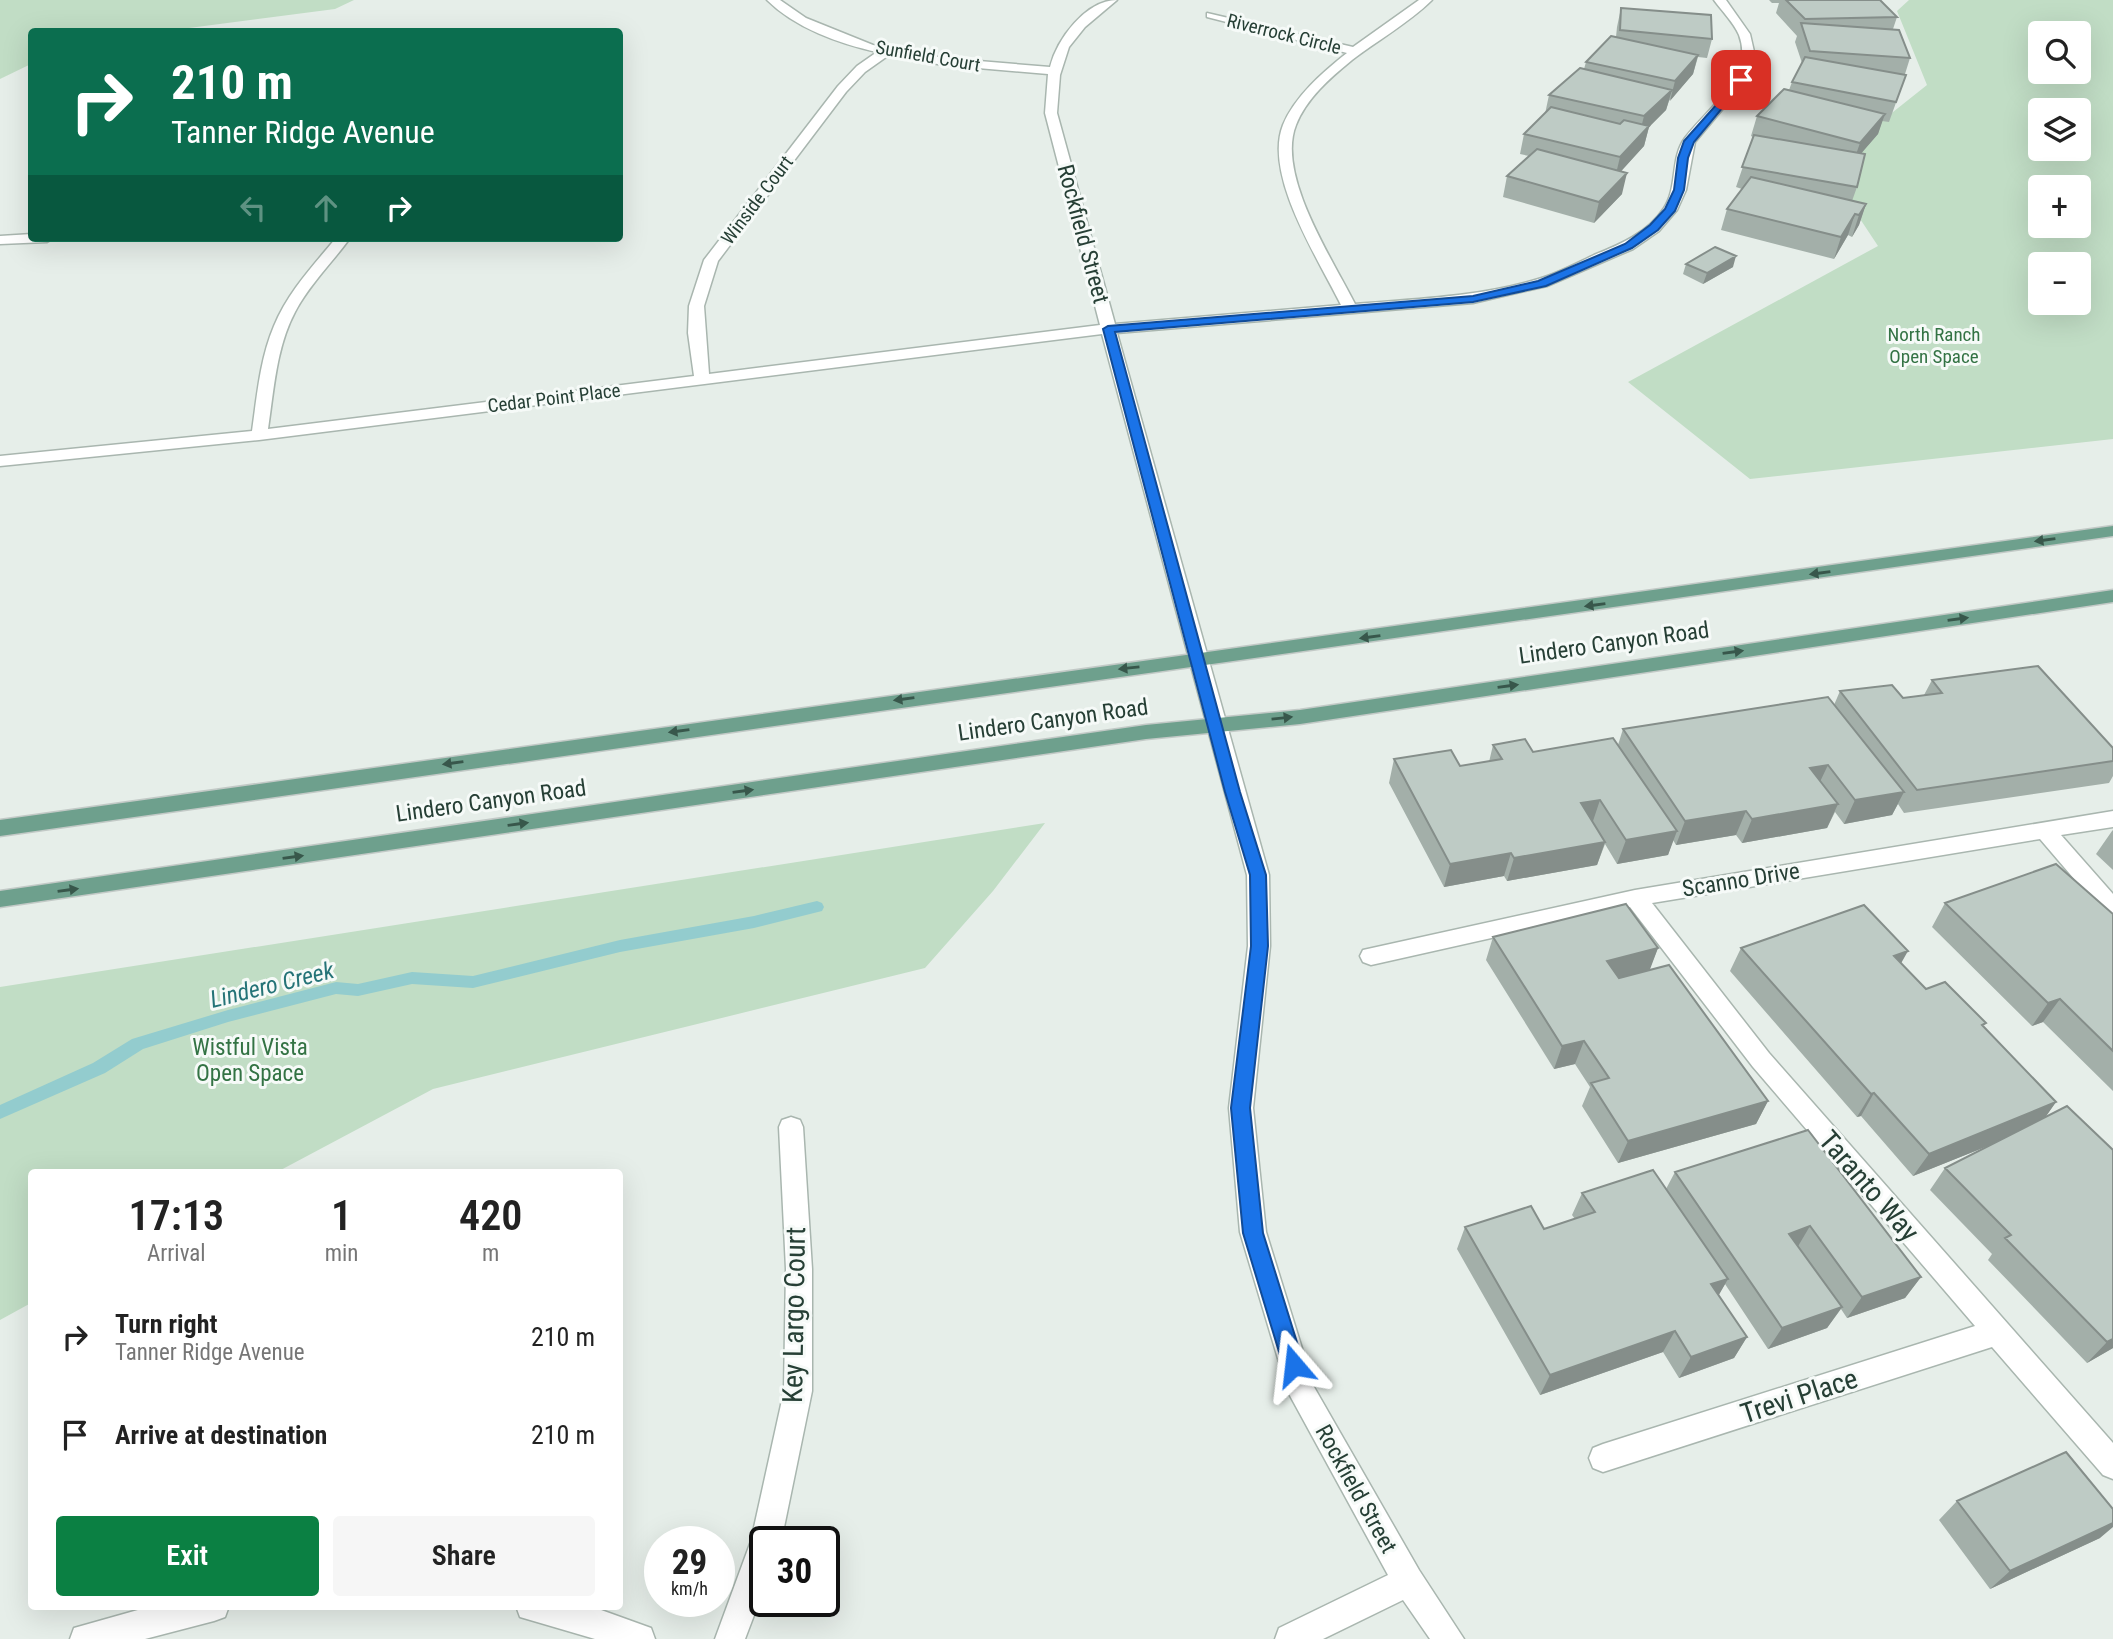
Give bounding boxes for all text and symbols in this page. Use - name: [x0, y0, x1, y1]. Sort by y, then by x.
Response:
- street label: Riverrock Circle: [1225, 9, 1344, 59]
- map controls: [2028, 21, 2091, 315]
- button: search: [2028, 21, 2091, 84]
- street label: Sunfield Court: [874, 35, 982, 77]
- pin: [1711, 50, 1771, 110]
- text: 210 m: [171, 54, 293, 111]
- icon: right: [56, 56, 147, 147]
- icon: arrive: [1722, 61, 1760, 99]
- button: layers: [2028, 98, 2091, 161]
- text: Tanner Ridge Avenue: [171, 113, 435, 151]
- street label: Winside Court: [716, 151, 798, 249]
- street label: Rockfield Street: [1051, 162, 1115, 306]
- button: +: [2028, 175, 2091, 238]
- icon: left: [234, 189, 272, 227]
- icon: ahead: [307, 189, 345, 227]
- icon: right: [380, 189, 418, 227]
- button: −: [2028, 252, 2091, 315]
- park label: North Ranch Open Space: [1887, 323, 1981, 368]
- street label: Cedar Point Place: [486, 378, 622, 418]
- one-way arrow: [2034, 535, 2056, 546]
- one-way arrow: [1809, 567, 1831, 578]
- one-way arrow: [1584, 599, 1606, 610]
- one-way arrow: [1947, 613, 1969, 624]
- street label: Lindero Canyon Road: [1517, 616, 1711, 670]
- one-way arrow: [1359, 632, 1381, 643]
- one-way arrow: [1722, 647, 1744, 658]
- one-way arrow: [1118, 662, 1140, 673]
- one-way arrow: [1497, 680, 1519, 691]
- street label: Lindero Canyon Road: [956, 693, 1150, 747]
- one-way arrow: [893, 694, 915, 705]
- one-way arrow: [1272, 713, 1294, 724]
- one-way arrow: [667, 726, 689, 737]
- one-way arrow: [442, 758, 464, 769]
- street label: Lindero Canyon Road: [394, 774, 588, 828]
- one-way arrow: [732, 786, 754, 797]
- one-way arrow: [507, 818, 529, 829]
- one-way arrow: [282, 851, 304, 862]
- street label: Scanno Drive: [1680, 857, 1802, 903]
- one-way arrow: [57, 884, 79, 895]
- water label: Lindero Creek: [207, 956, 337, 1014]
- park label: Wistful Vista Open Space: [192, 1034, 308, 1087]
- street label: Taranto Way: [1812, 1124, 1926, 1248]
- text: 17:13: [129, 1191, 224, 1240]
- text: 1: [331, 1191, 352, 1240]
- text: 420: [459, 1191, 522, 1240]
- street label: Key Largo Court: [776, 1227, 812, 1403]
- text: Arrival: [147, 1240, 206, 1267]
- text: min: [325, 1240, 358, 1267]
- text: m: [482, 1240, 499, 1267]
- text: Turn right: [115, 1309, 217, 1339]
- icon: right: [56, 1318, 94, 1356]
- text: 210 m: [531, 1322, 595, 1352]
- position arrow: [1257, 1328, 1331, 1402]
- text: Tanner Ridge Avenue: [115, 1339, 305, 1366]
- street label: Trevi Place: [1736, 1362, 1862, 1430]
- icon: arrive: [56, 1416, 94, 1454]
- text: Arrive at destination: [115, 1420, 327, 1450]
- text: 210 m: [531, 1420, 595, 1450]
- street label: Rockfield Street: [1310, 1420, 1402, 1558]
- button: Exit: [56, 1516, 319, 1596]
- button: Share: [333, 1516, 595, 1596]
- speed limit sign: 30: [749, 1526, 840, 1617]
- text: 29: [672, 1542, 707, 1583]
- text: km/h: [671, 1578, 708, 1599]

